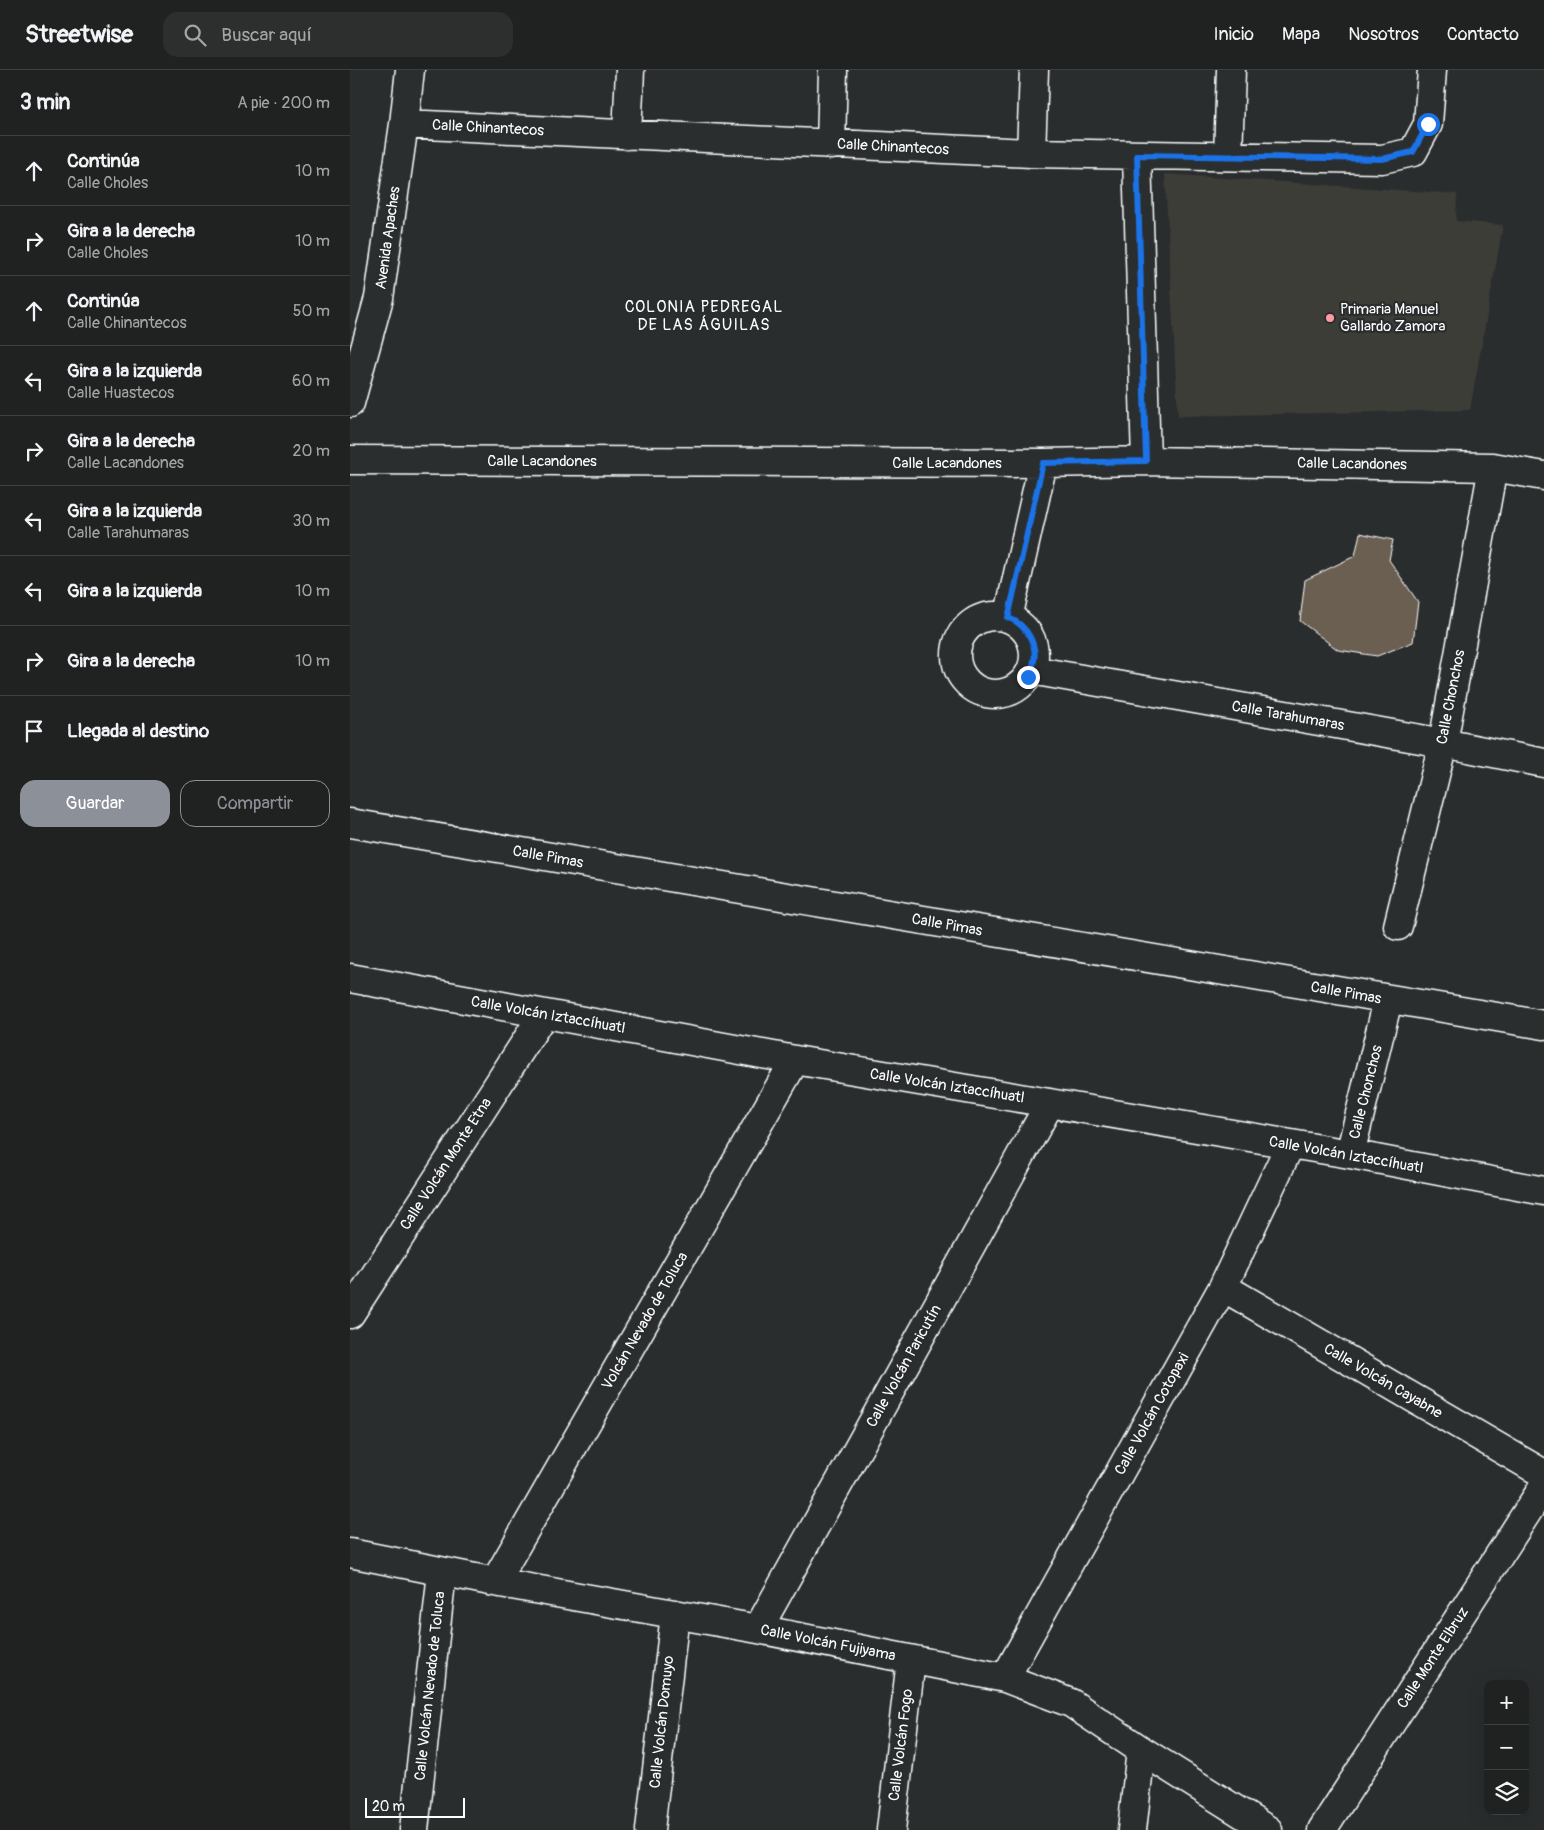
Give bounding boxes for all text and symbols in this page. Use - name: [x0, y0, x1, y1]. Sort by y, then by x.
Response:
- search box: [163, 12, 513, 57]
- text: Streetwise: [25, 20, 133, 49]
- icon: search: [181, 21, 209, 49]
- text: Buscar aquí: [221, 23, 312, 47]
- text: Inicio: [1213, 23, 1254, 46]
- text: Mapa: [1282, 23, 1320, 46]
- text: Nosotros: [1348, 23, 1419, 46]
- text: Contacto: [1447, 23, 1519, 46]
- text: 3 min: [20, 89, 70, 116]
- text: A pie · 200 m: [237, 93, 330, 113]
- route start: [1417, 113, 1440, 136]
- street label: Calle Chinantecos: [432, 116, 545, 140]
- street label: Calle Chinantecos: [837, 135, 950, 159]
- text: Continúa: [67, 149, 140, 173]
- icon: ahead: [20, 157, 48, 185]
- text: 10 m: [295, 161, 330, 181]
- text: Calle Choles: [67, 173, 148, 193]
- street label: Avenida Apaches: [371, 185, 405, 291]
- text: Gira a la derecha: [67, 219, 195, 243]
- icon: right: [20, 227, 48, 255]
- text: 10 m: [295, 231, 330, 251]
- text: Calle Choles: [67, 243, 148, 263]
- text: Continúa: [67, 289, 140, 313]
- icon: ahead: [20, 297, 48, 325]
- district label: COLONIA PEDREGAL DE LAS ÁGUILAS: [625, 297, 783, 335]
- place label: Primaria Manuel Gallardo Zamora: [1340, 300, 1445, 336]
- text: 50 m: [293, 301, 330, 321]
- marker: Primaria Manuel Gallardo Zamora: [1324, 312, 1336, 324]
- text: Calle Chinantecos: [67, 313, 187, 333]
- text: Gira a la izquierda: [67, 359, 202, 383]
- icon: left: [20, 367, 48, 395]
- text: 60 m: [292, 371, 330, 391]
- text: Calle Huastecos: [67, 383, 174, 403]
- text: Gira a la derecha: [67, 429, 195, 453]
- icon: right: [20, 437, 48, 465]
- text: 20 m: [292, 441, 330, 461]
- street label: Calle Lacandones: [487, 452, 597, 471]
- text: Calle Lacandones: [67, 453, 184, 473]
- street label: Calle Lacandones: [892, 454, 1002, 473]
- street label: Calle Lacandones: [1297, 454, 1407, 474]
- text: Gira a la izquierda: [67, 499, 202, 523]
- icon: left: [20, 507, 48, 535]
- text: 30 m: [292, 511, 330, 531]
- text: Calle Tarahumaras: [67, 523, 189, 543]
- icon: left: [20, 577, 48, 605]
- text: Gira a la izquierda: [67, 579, 202, 603]
- text: 10 m: [295, 581, 330, 601]
- icon: right: [20, 647, 48, 675]
- street label: Calle Chonchos: [1433, 648, 1470, 746]
- text: Gira a la derecha: [67, 649, 195, 673]
- text: 10 m: [295, 651, 330, 671]
- route end: [1017, 666, 1040, 689]
- street label: Calle Tarahumaras: [1230, 697, 1346, 735]
- icon: arrive: [20, 717, 48, 745]
- text: Llegada al destino: [67, 719, 209, 743]
- button: Guardar: [20, 780, 170, 827]
- button: Compartir: [180, 780, 330, 827]
- street label: Calle Pimas: [511, 841, 585, 873]
- street label: Calle Pimas: [910, 909, 984, 941]
- street label: Calle Pimas: [1309, 977, 1383, 1009]
- street label: Calle Volcán Iztaccíhuatl: [469, 992, 627, 1038]
- street label: Calle Chonchos: [1345, 1043, 1387, 1141]
- street label: Calle Volcán Iztaccíhuatl: [868, 1064, 1026, 1108]
- street label: Calle Volcán Monte Etna: [396, 1094, 496, 1234]
- street label: Calle Volcán Iztaccíhuatl: [1267, 1132, 1425, 1178]
- street label: Volcán Nevado de Toluca: [598, 1249, 692, 1393]
- street label: Calle Volcán Paricutín: [862, 1301, 946, 1431]
- street label: Calle Volcán Cayabne: [1320, 1339, 1446, 1423]
- street label: Calle Volcán Cotopaxi: [1111, 1349, 1194, 1478]
- street label: Calle Volcán Nevado de Toluca: [411, 1590, 449, 1782]
- street label: Calle Monte Elbruz: [1393, 1604, 1473, 1712]
- street label: Calle Volcán Fujiyama: [759, 1621, 897, 1665]
- street label: Calle Volcán Domuyo: [646, 1655, 678, 1789]
- map controls: [1484, 1680, 1529, 1815]
- button: +: [1484, 1680, 1529, 1725]
- street label: Calle Volcán Fogo: [885, 1688, 917, 1802]
- button: −: [1484, 1725, 1529, 1770]
- button: layers: [1484, 1770, 1529, 1815]
- scale bar: [365, 1795, 465, 1818]
- text: 20 m: [372, 1798, 405, 1815]

